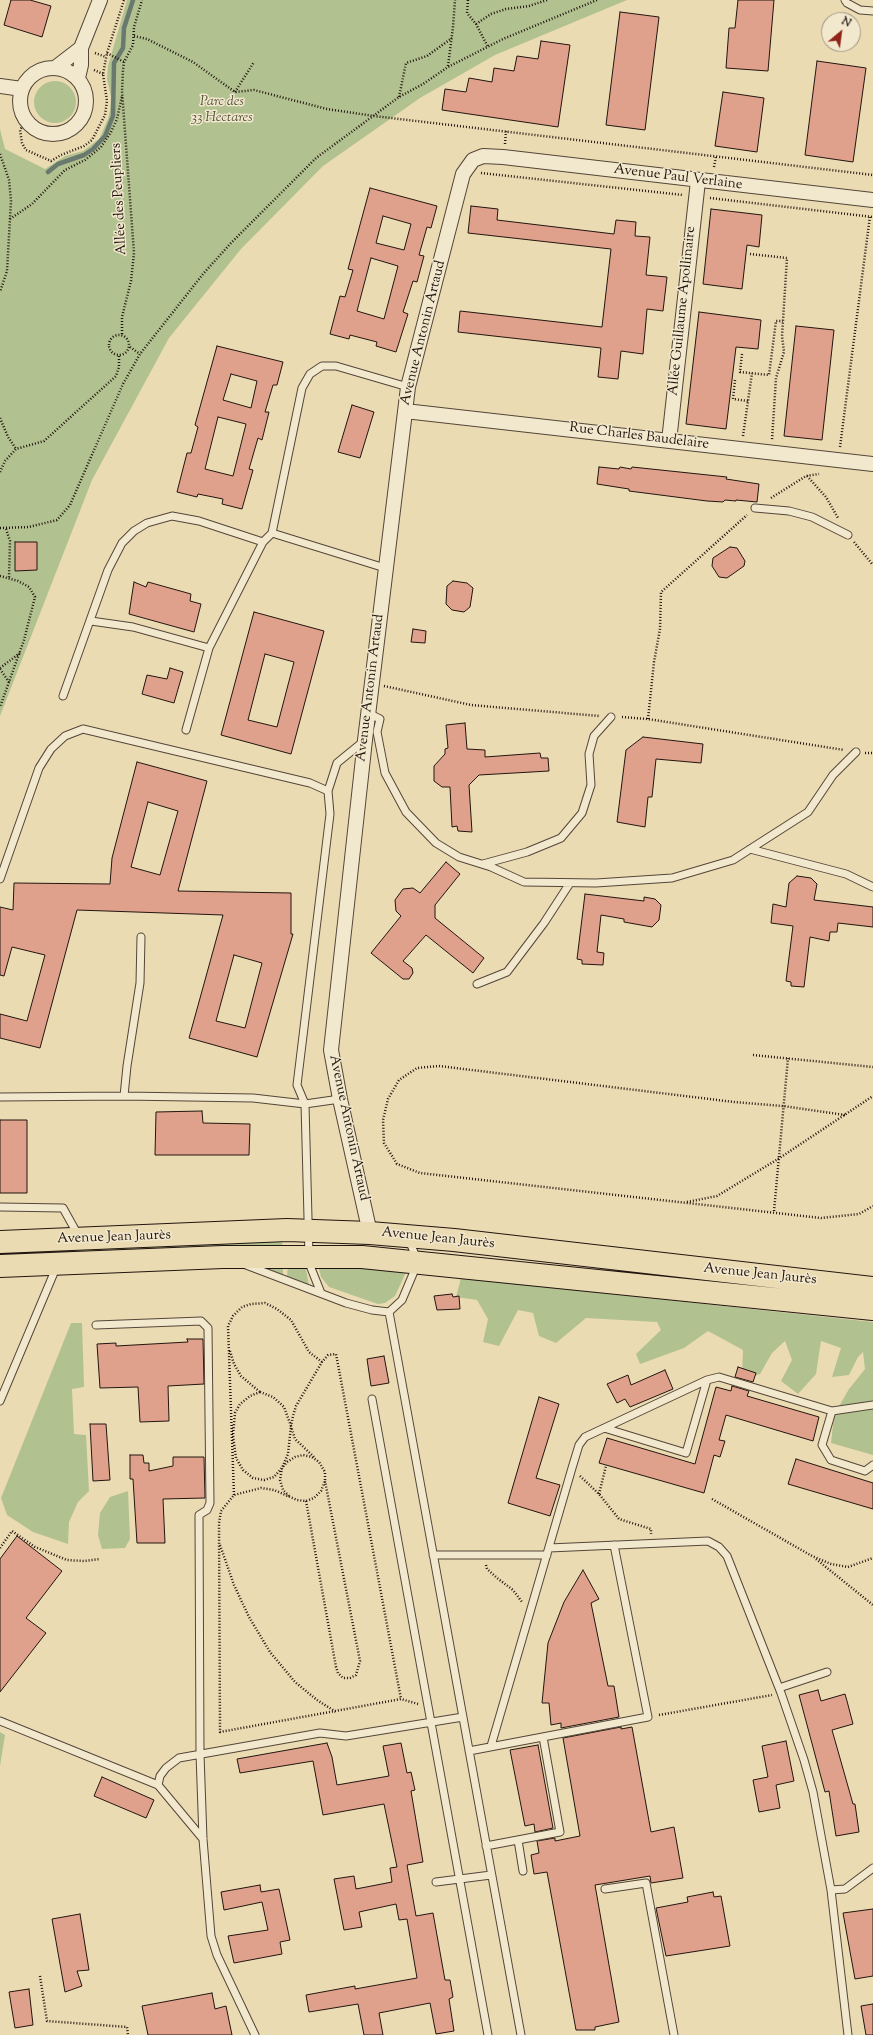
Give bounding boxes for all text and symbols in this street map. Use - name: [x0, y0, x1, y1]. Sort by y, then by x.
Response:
- north arrow: [821, 12, 861, 52]
- text: N: [839, 13, 854, 32]
- park label: Parc des 33 Hectares: [191, 95, 253, 128]
- street label: Allée des Peupliers: [109, 142, 131, 256]
- street label: Avenue Paul Verlaine: [613, 162, 743, 194]
- street label: Allée Guillaume Apollinaire: [666, 225, 700, 397]
- street label: Avenue Antonin Artaud: [398, 259, 450, 407]
- street label: Rue Charles Baudelaire: [568, 420, 710, 454]
- street label: Avenue Antonin Artaud: [354, 613, 388, 763]
- street label: Avenue Antonin Artaud: [324, 1054, 372, 1202]
- street label: Avenue Jean Jaurès: [381, 1225, 495, 1253]
- street label: Avenue Jean Jaurès: [57, 1228, 171, 1248]
- street label: Avenue Jean Jaurès: [703, 1261, 817, 1289]

